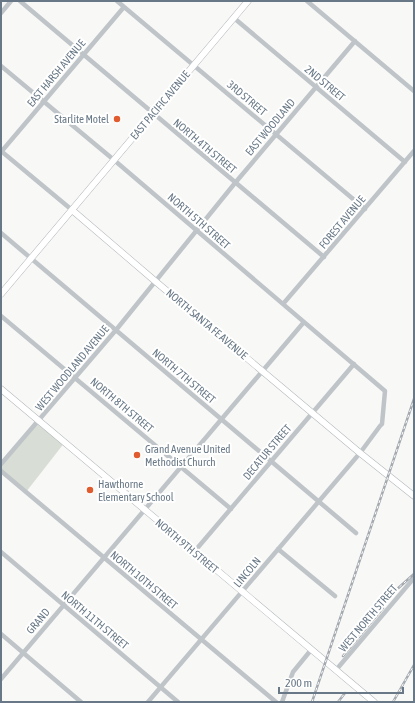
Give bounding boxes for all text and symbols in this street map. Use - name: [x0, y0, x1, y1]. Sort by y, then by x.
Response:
- street label: EAST HARSH AVENUE: [24, 37, 88, 109]
- street label: 2ND STREET: [303, 63, 348, 103]
- street label: EAST PACIFIC AVENUE: [128, 68, 192, 142]
- street label: 3RD STREET: [225, 78, 269, 118]
- street label: EAST WOODLAND: [243, 96, 297, 158]
- place label: Starlite Motel: [54, 113, 109, 125]
- marker: Starlite Motel: [112, 114, 122, 124]
- street label: NORTH 4TH STREET: [171, 116, 239, 176]
- street label: NORTH 5TH STREET: [166, 191, 233, 251]
- street label: FOREST AVENUE: [317, 193, 368, 251]
- street label: NORTH SANTA FE AVENUE: [164, 286, 250, 362]
- street label: WEST WOODLAND AVENUE: [33, 323, 111, 413]
- street label: NORTH 7TH STREET: [150, 346, 218, 406]
- street label: NORTH 8TH STREET: [88, 375, 156, 435]
- street label: DECATUR STREET: [240, 422, 294, 482]
- place label: Grand Avenue United Methodist Church: [145, 443, 231, 468]
- marker: Grand Avenue United Methodist Church: [132, 450, 142, 460]
- place label: Hawthorne Elementary School: [98, 478, 174, 503]
- marker: Hawthorne Elementary School: [85, 485, 95, 495]
- street label: NORTH 9TH STREET: [153, 516, 221, 576]
- street label: NORTH 10TH STREET: [108, 549, 180, 611]
- street label: LINCOLN: [231, 555, 263, 589]
- street label: WEST NORTH STREET: [336, 582, 400, 654]
- street label: NORTH 11TH STREET: [59, 589, 131, 651]
- street label: GRAND: [24, 606, 52, 636]
- scale bar: [279, 669, 403, 695]
- text: 200 m: [285, 676, 312, 690]

